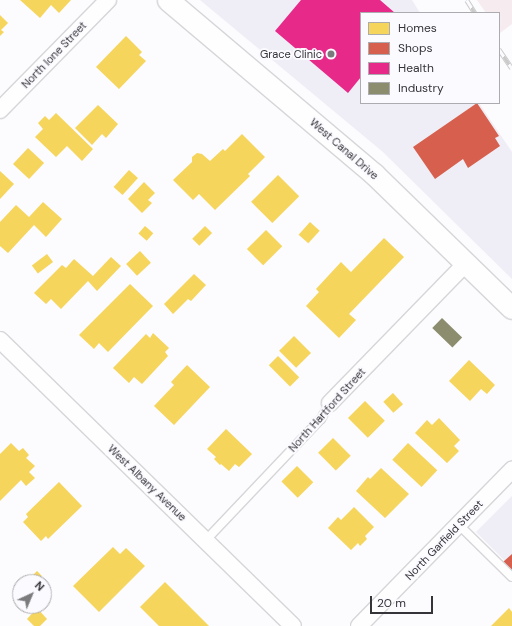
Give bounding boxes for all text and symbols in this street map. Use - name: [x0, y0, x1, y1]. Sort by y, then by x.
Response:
- legend: [360, 12, 500, 104]
- street label: North Ione Street: [19, 19, 89, 91]
- text: Homes: [398, 20, 437, 36]
- text: Shops: [398, 40, 433, 56]
- place label: Grace Clinic: [260, 47, 322, 61]
- marker: Grace Clinic: [325, 48, 337, 60]
- text: Health: [398, 60, 434, 76]
- text: Industry: [398, 80, 444, 96]
- street label: West Canal Drive: [307, 116, 381, 182]
- street label: North Hartford Street: [286, 365, 368, 455]
- street label: West Albany Avenue: [105, 442, 189, 524]
- street label: North Garfield Street: [402, 497, 486, 583]
- north arrow: [12, 574, 52, 614]
- text: N: [32, 578, 47, 594]
- scale bar: [372, 588, 435, 614]
- text: 20 m: [377, 595, 406, 611]

